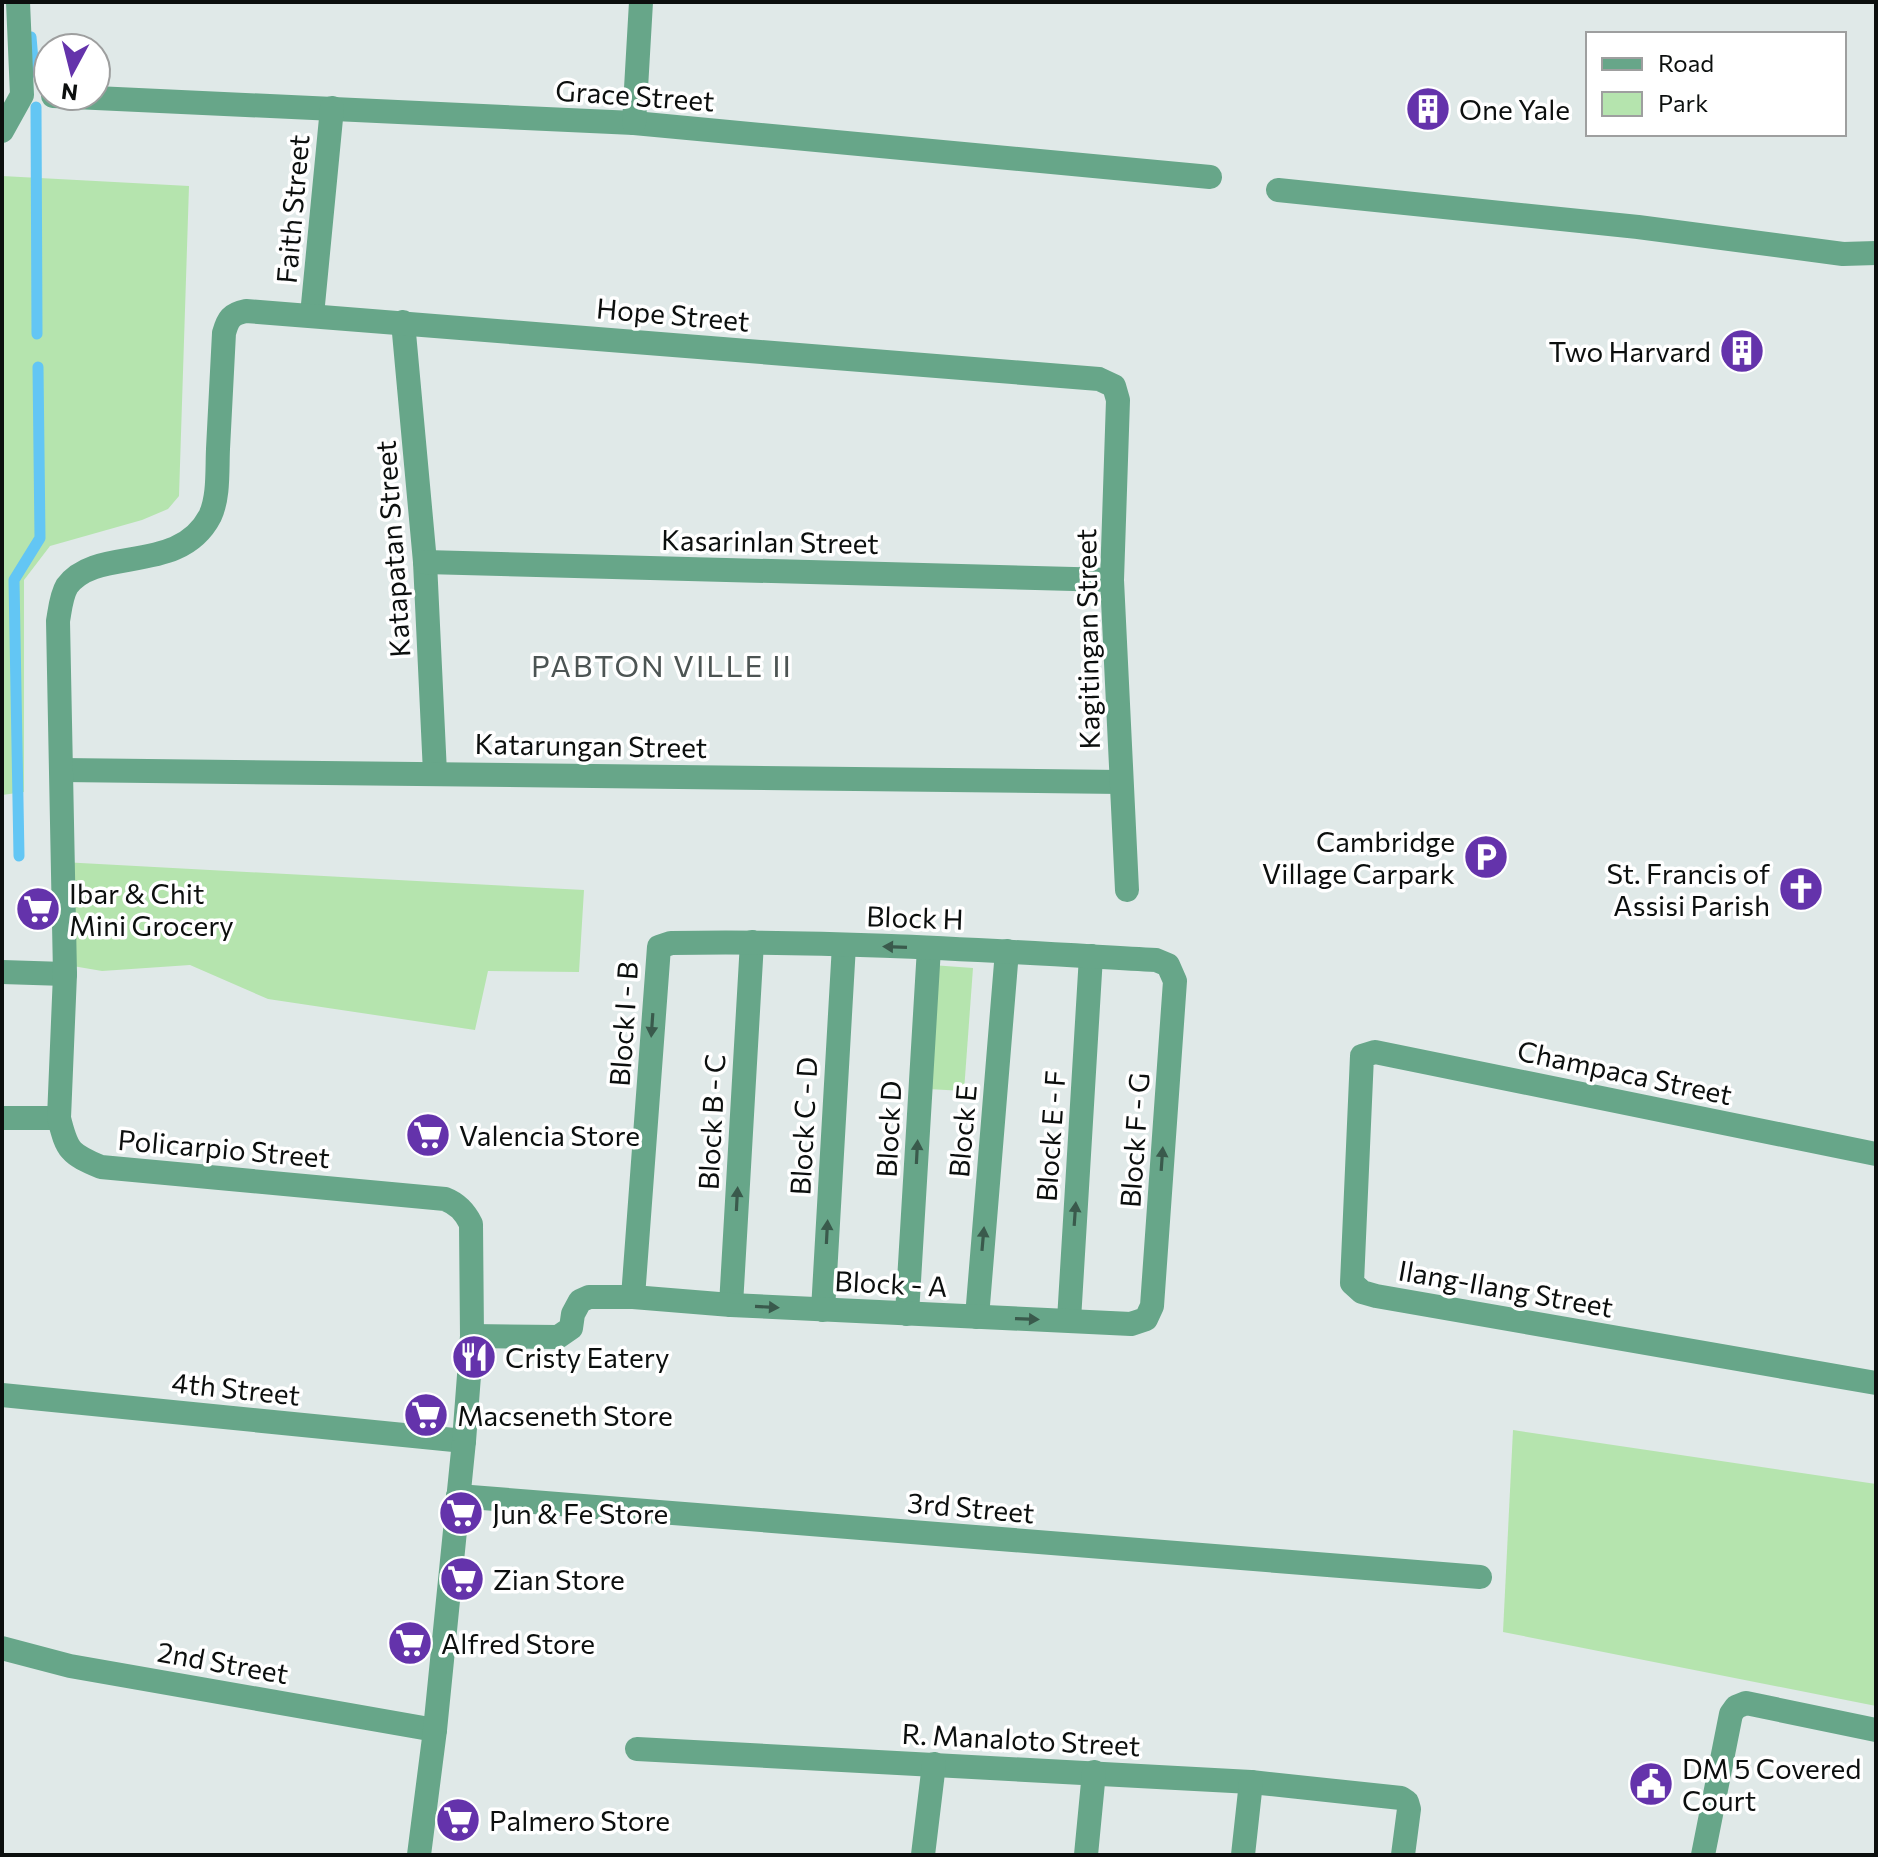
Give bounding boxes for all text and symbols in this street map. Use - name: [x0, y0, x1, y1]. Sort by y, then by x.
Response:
- north arrow: [32, 32, 112, 112]
- legend: [1586, 32, 1846, 136]
- text: Road: [1658, 48, 1714, 77]
- street label: Grace Street: [554, 72, 716, 118]
- text: N: [60, 78, 79, 107]
- building icon: One Yale: [1404, 85, 1452, 133]
- text: Park: [1658, 88, 1708, 117]
- place label: One Yale: [1459, 92, 1570, 126]
- street label: Faith Street: [269, 133, 315, 285]
- street label: Hope Street: [595, 290, 751, 338]
- building icon: Two Harvard: [1718, 327, 1766, 375]
- place label: Two Harvard: [1548, 334, 1711, 368]
- street label: Katapatan Street: [367, 439, 417, 659]
- street label: Kasarinlan Street: [661, 522, 879, 560]
- street label: Kagitingan Street: [1068, 528, 1106, 750]
- district label: PABTON VILLE II: [531, 646, 793, 683]
- street label: Katarungan Street: [474, 726, 708, 764]
- place label: Cambridge Village Carpark: [1262, 824, 1455, 890]
- parking icon: Cambridge Village Carpark: [1462, 833, 1510, 881]
- place label: St. Francis of Assisi Parish: [1606, 856, 1770, 922]
- church icon: St. Francis of Assisi Parish: [1777, 865, 1825, 913]
- place label: Ibar & Chit Mini Grocery: [69, 876, 234, 942]
- supermarket icon: Ibar & Chit Mini Grocery: [14, 885, 62, 933]
- street label: Block H: [866, 898, 964, 936]
- one-way arrow: [882, 940, 907, 953]
- street label: Block I - B: [602, 961, 644, 1087]
- one-way arrow: [645, 1013, 658, 1038]
- street label: Champaca Street: [1515, 1033, 1735, 1111]
- street label: Block B - C: [690, 1053, 732, 1191]
- street label: Block C - D: [782, 1056, 824, 1196]
- street label: Block E - F: [1028, 1069, 1072, 1203]
- street label: Block F - G: [1112, 1071, 1156, 1209]
- street label: Block D: [868, 1080, 908, 1178]
- street label: Block E: [941, 1083, 983, 1179]
- supermarket icon: Valencia Store: [404, 1111, 452, 1159]
- place label: Valencia Store: [459, 1118, 640, 1152]
- street label: Policarpio Street: [117, 1122, 331, 1174]
- one-way arrow: [911, 1139, 924, 1164]
- one-way arrow: [1156, 1146, 1169, 1171]
- one-way arrow: [731, 1186, 744, 1211]
- one-way arrow: [1069, 1201, 1082, 1226]
- one-way arrow: [821, 1219, 834, 1244]
- one-way arrow: [977, 1226, 990, 1251]
- street label: Ilang-Ilang Street: [1396, 1252, 1616, 1324]
- street label: Block - A: [834, 1263, 948, 1303]
- one-way arrow: [755, 1301, 780, 1314]
- one-way arrow: [1015, 1312, 1040, 1325]
- restaurant icon: Cristy Eatery: [450, 1333, 498, 1381]
- place label: Cristy Eatery: [505, 1340, 670, 1374]
- street label: 4th Street: [170, 1364, 302, 1412]
- supermarket icon: Macseneth Store: [402, 1391, 450, 1439]
- place label: Macseneth Store: [457, 1398, 673, 1432]
- street label: 3rd Street: [906, 1485, 1036, 1529]
- supermarket icon: Jun & Fe Store: [437, 1489, 485, 1537]
- place label: Jun & Fe Store: [492, 1496, 668, 1530]
- supermarket icon: Zian Store: [438, 1555, 486, 1603]
- place label: Zian Store: [493, 1562, 625, 1596]
- supermarket icon: Alfred Store: [386, 1619, 434, 1667]
- place label: Alfred Store: [441, 1626, 595, 1660]
- street label: 2nd Street: [155, 1634, 291, 1690]
- street label: R. Manaloto Street: [901, 1716, 1141, 1762]
- place label: DM 5 Covered Court: [1682, 1751, 1861, 1817]
- public building icon: DM 5 Covered Court: [1627, 1760, 1675, 1808]
- supermarket icon: Palmero Store: [434, 1796, 482, 1844]
- place label: Palmero Store: [489, 1803, 670, 1837]

